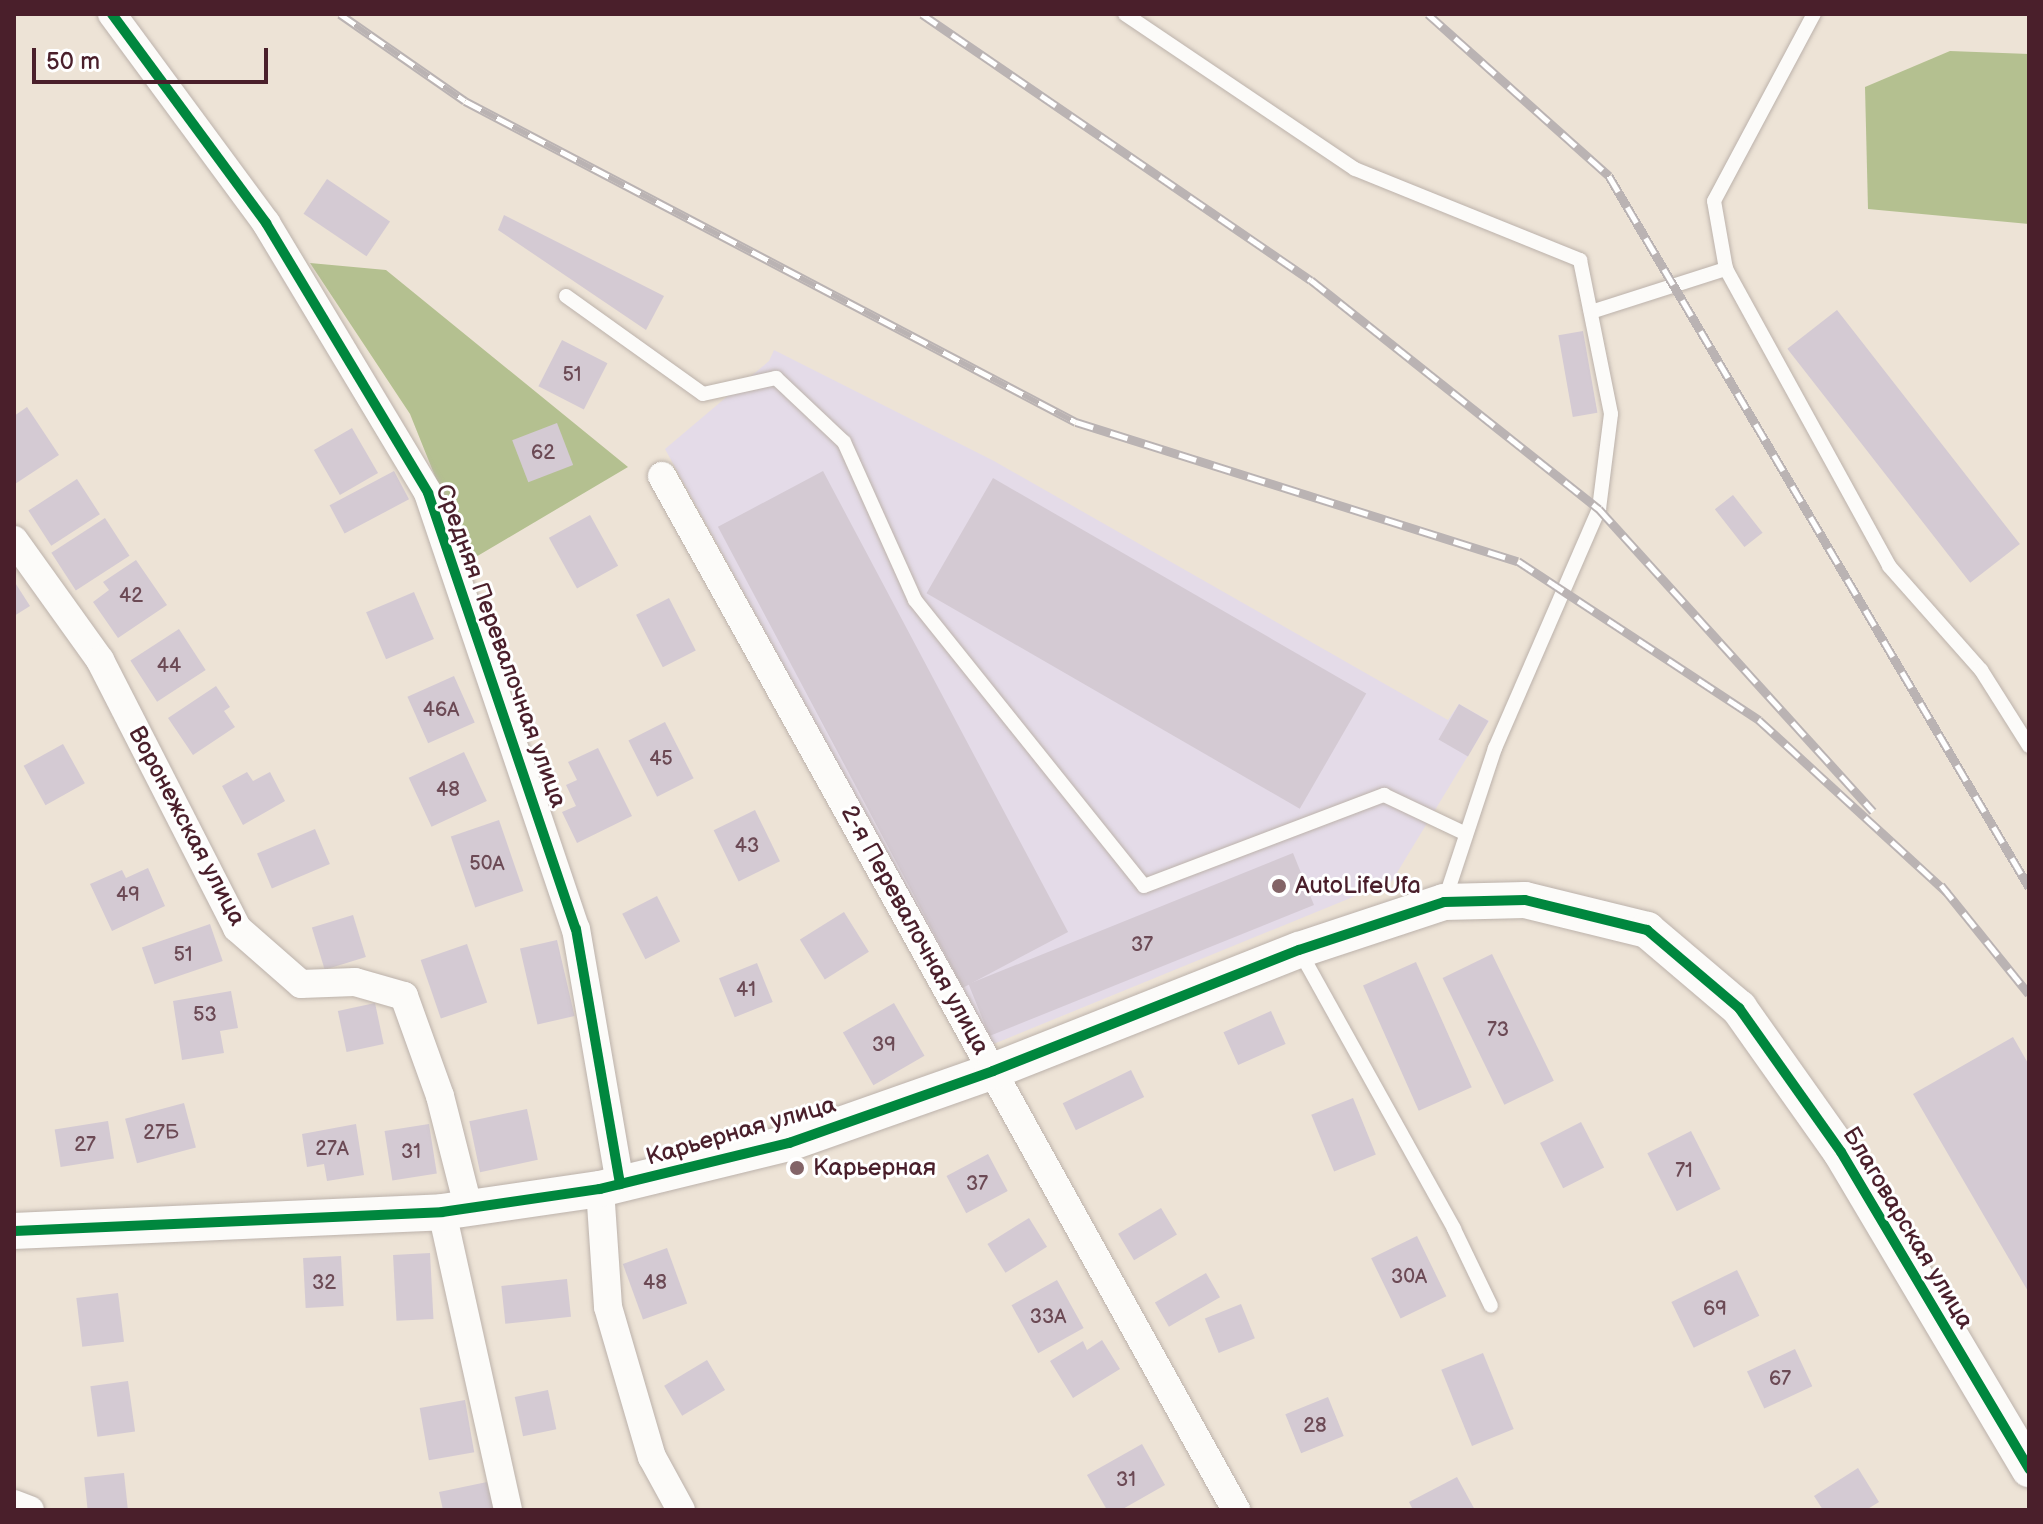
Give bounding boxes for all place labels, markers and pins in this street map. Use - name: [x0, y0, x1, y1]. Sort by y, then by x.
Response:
- place label: AutoLifeUfa: [1295, 872, 1421, 900]
- marker: AutoLifeUfa: [1270, 877, 1288, 895]
- place label: Карьерная: [813, 1154, 936, 1182]
- marker: Карьерная: [788, 1159, 806, 1177]

